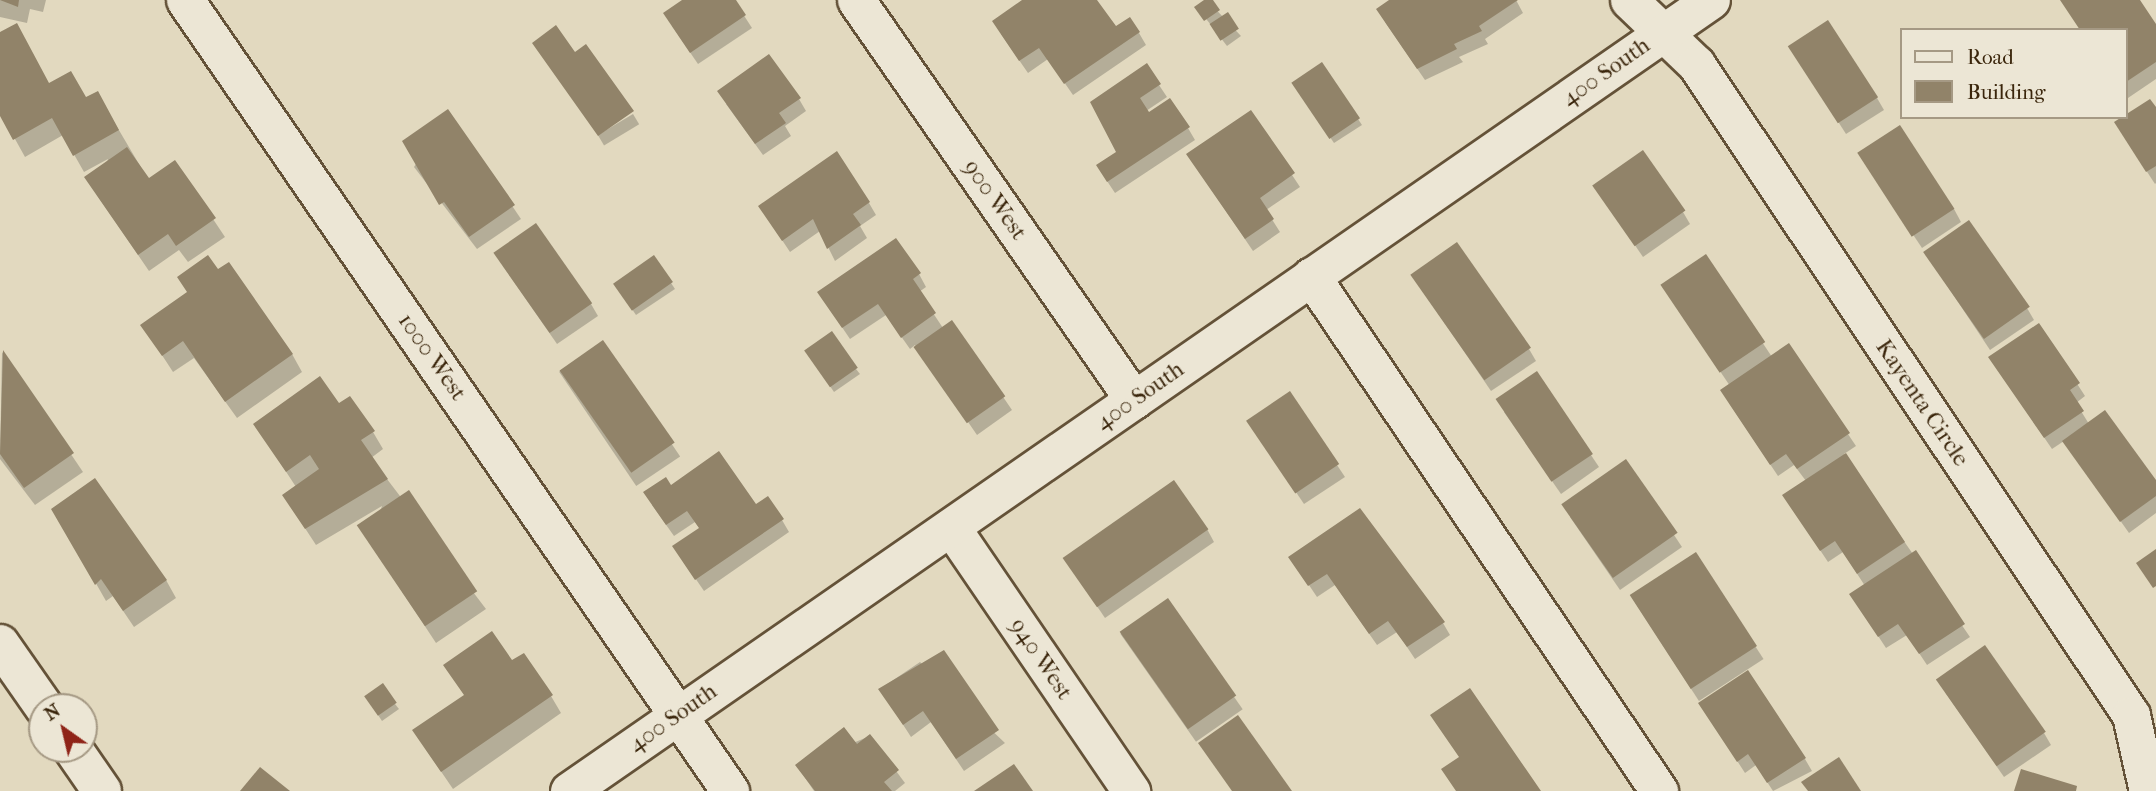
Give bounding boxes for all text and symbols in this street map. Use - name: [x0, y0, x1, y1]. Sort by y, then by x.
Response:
- legend: [1900, 28, 2128, 119]
- street label: 400 South: [1557, 32, 1655, 112]
- text: Road: [1967, 45, 2014, 69]
- text: Building: [1967, 80, 2045, 104]
- street label: 900 West: [957, 155, 1033, 245]
- street label: 1000 West: [392, 308, 472, 406]
- street label: Kayenta Circle: [1870, 334, 1974, 472]
- street label: 400 South: [1091, 356, 1189, 436]
- street label: 940 West: [1004, 613, 1078, 705]
- street label: 400 South: [624, 678, 722, 758]
- north arrow: [28, 693, 98, 763]
- text: N: [40, 699, 64, 725]

